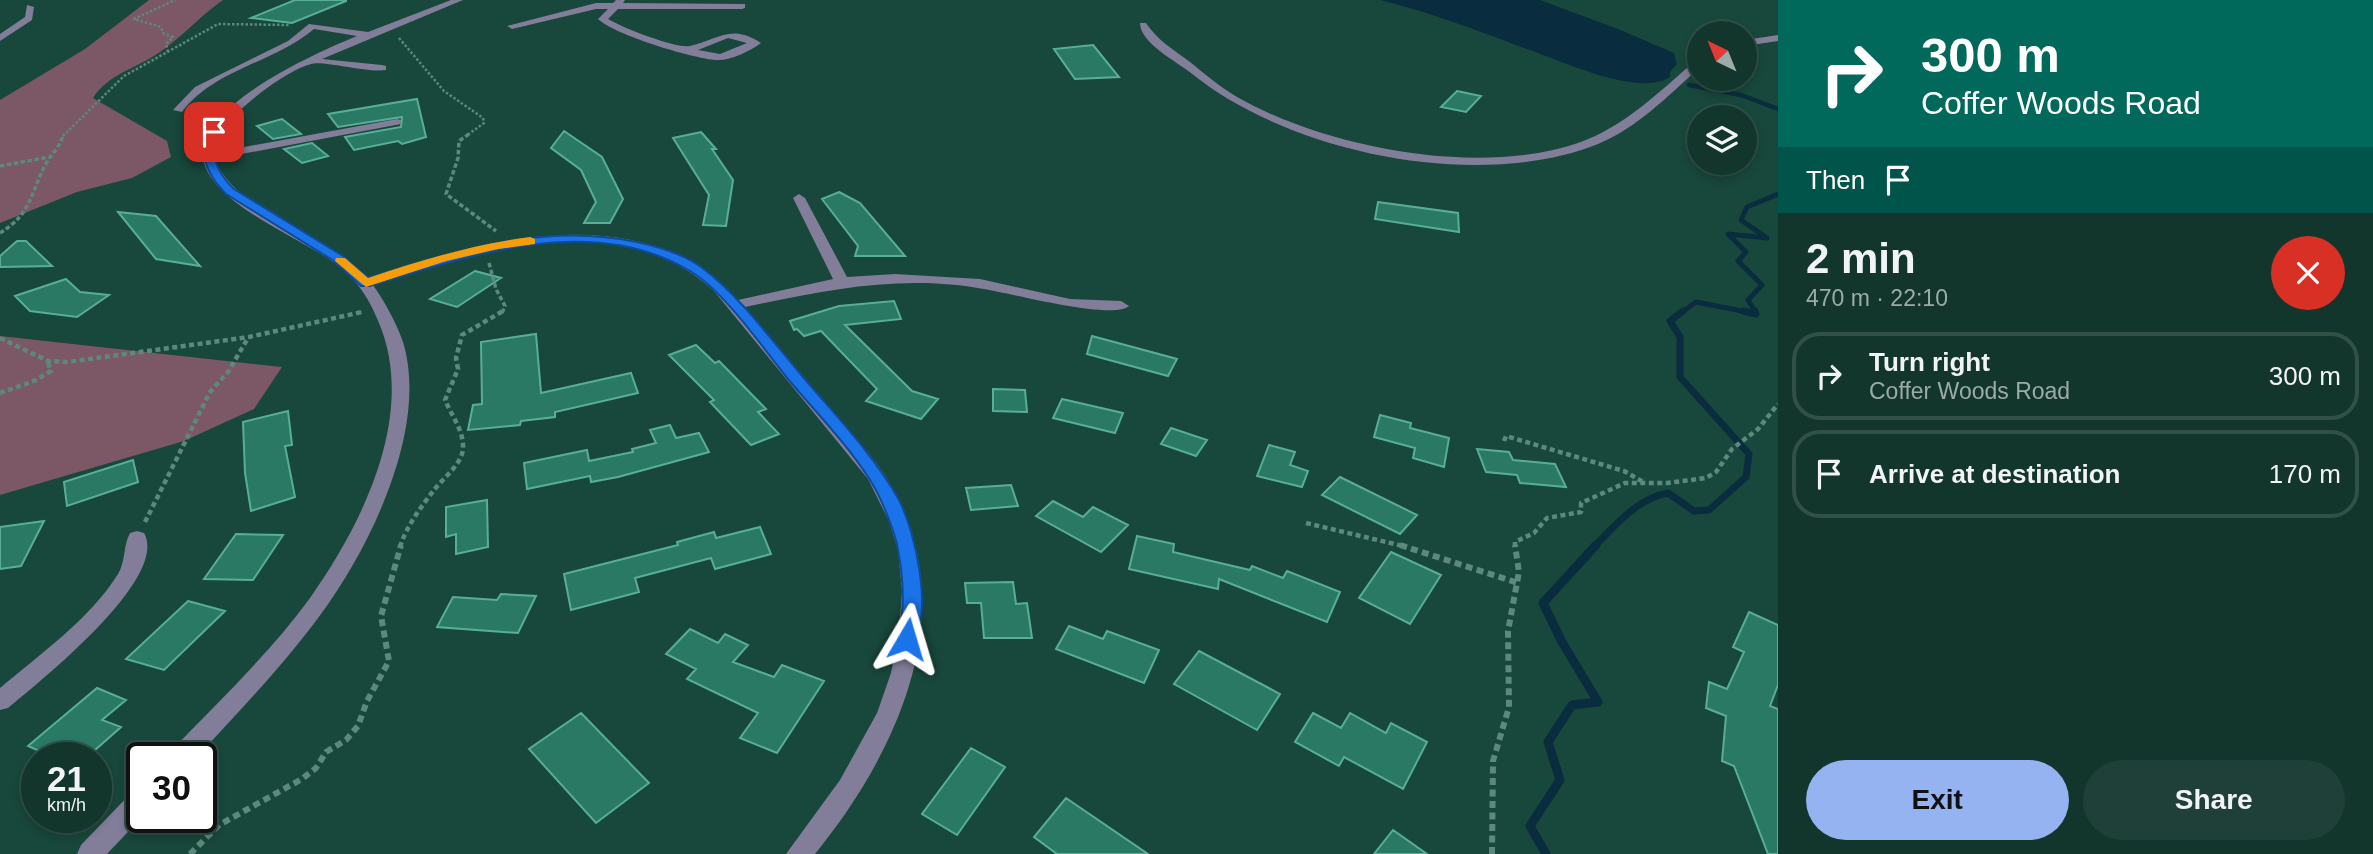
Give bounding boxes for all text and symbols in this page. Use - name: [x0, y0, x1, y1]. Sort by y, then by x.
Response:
- north arrow: [1687, 21, 1757, 91]
- map controls: [1687, 21, 1757, 175]
- icon: right: [1806, 28, 1897, 119]
- text: 300 m: [1921, 28, 2060, 82]
- text: Coffer Woods Road: [1921, 85, 2201, 121]
- pin: [184, 102, 244, 162]
- button: layers: [1687, 105, 1757, 175]
- icon: arrive: [195, 113, 233, 151]
- icon: arrive: [1879, 161, 1917, 199]
- text: Then: [1806, 165, 1865, 195]
- text: 2 min: [1806, 235, 1916, 282]
- button: close: [2271, 236, 2345, 310]
- text: 470 m · 22:10: [1806, 285, 1948, 311]
- text: Turn right: [1869, 347, 1990, 377]
- icon: right: [1810, 357, 1848, 395]
- text: 300 m: [2269, 361, 2341, 391]
- text: Coffer Woods Road: [1869, 378, 2070, 404]
- icon: arrive: [1810, 455, 1848, 493]
- text: Arrive at destination: [1869, 459, 2120, 489]
- text: 170 m: [2269, 459, 2341, 489]
- position arrow: [870, 602, 944, 676]
- speed limit sign: 30: [126, 742, 217, 833]
- text: 21: [47, 759, 86, 798]
- button: Exit: [1806, 760, 2069, 840]
- button: Share: [2083, 760, 2345, 840]
- text: km/h: [47, 795, 86, 815]

